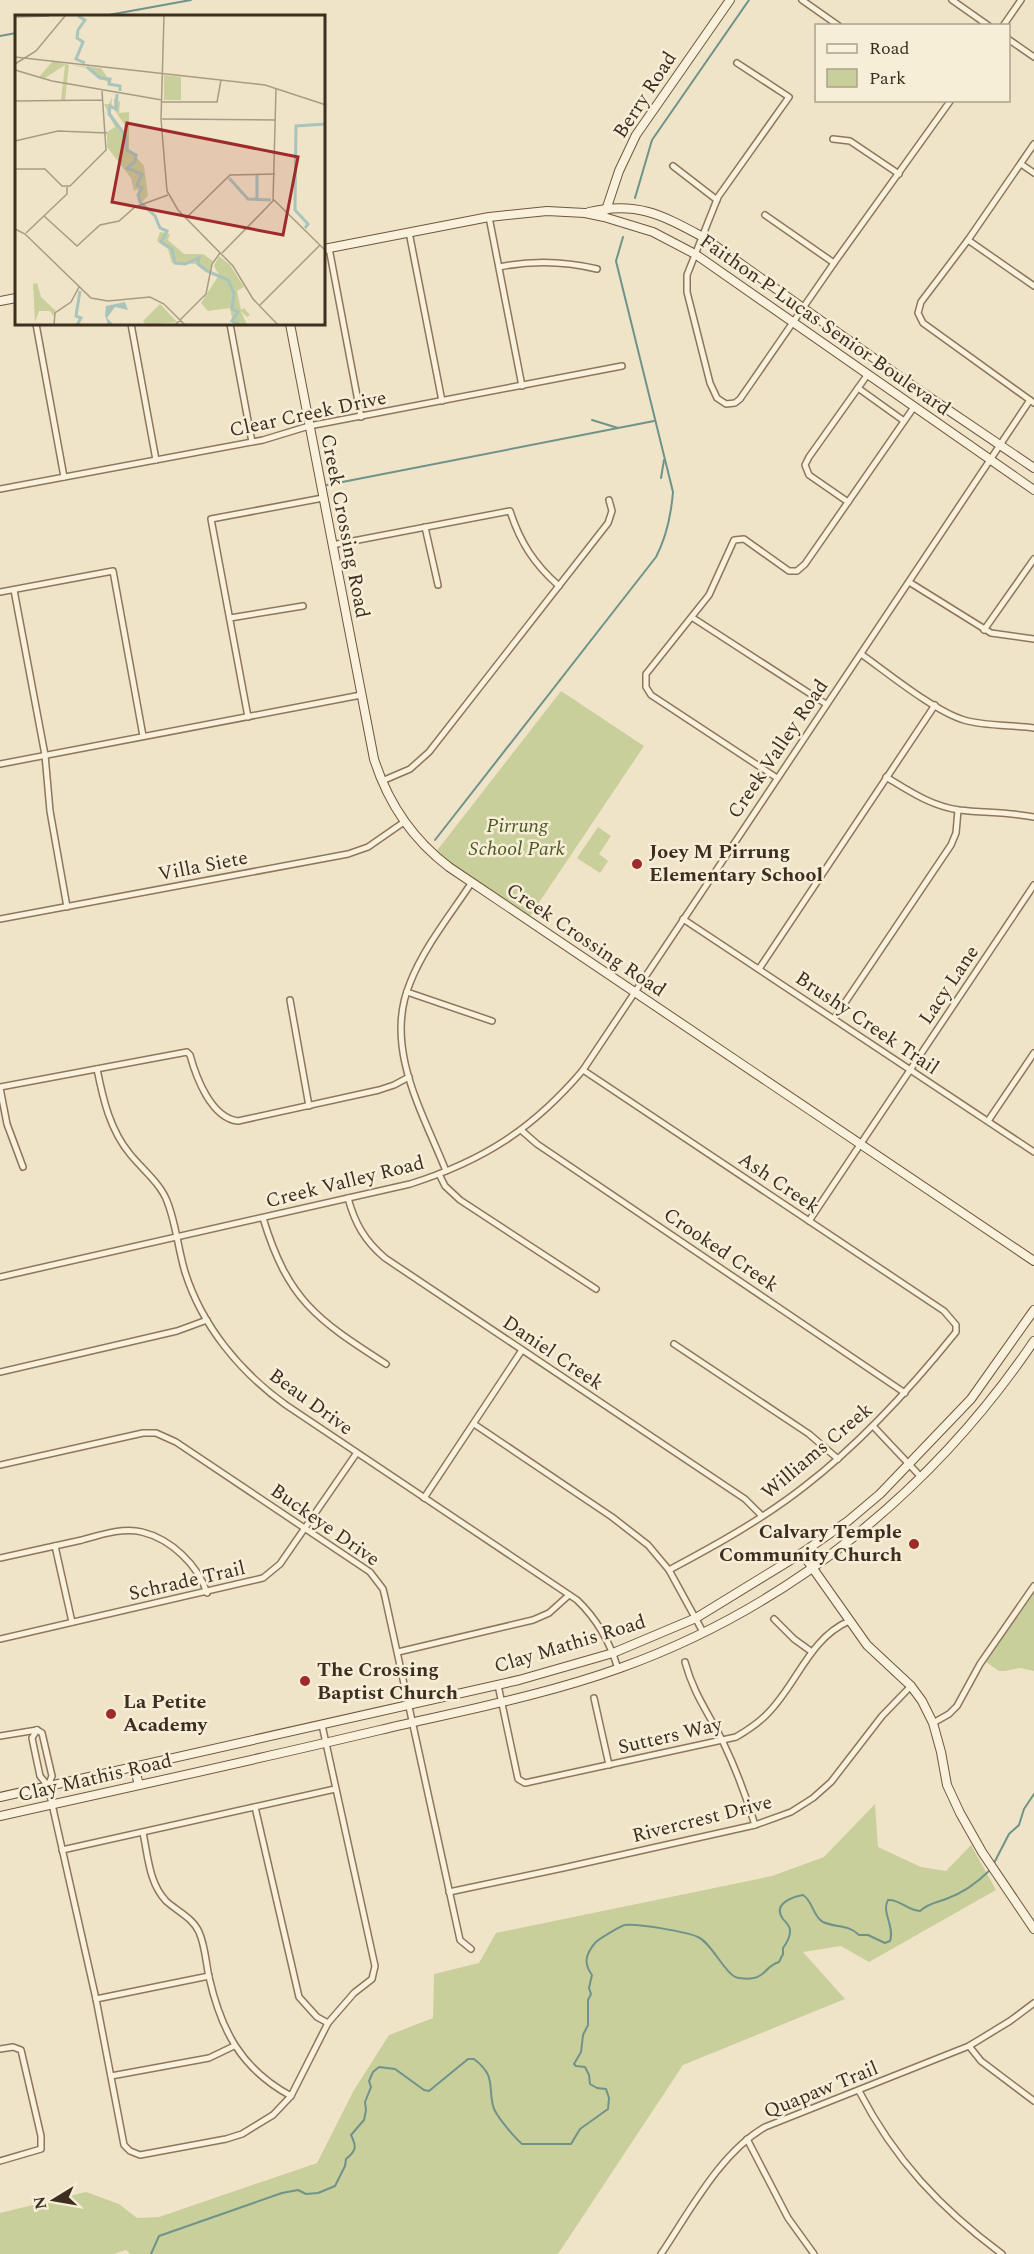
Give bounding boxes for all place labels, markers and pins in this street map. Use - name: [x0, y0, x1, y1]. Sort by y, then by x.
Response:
- place label: Joey M Pirrung Elementary School: [649, 837, 823, 890]
- marker: Joey M Pirrung Elementary School: [630, 857, 644, 871]
- place label: Calvary Temple Community Church: [719, 1517, 902, 1570]
- marker: Calvary Temple Community Church: [907, 1537, 921, 1551]
- place label: The Crossing Baptist Church: [317, 1655, 458, 1708]
- marker: The Crossing Baptist Church: [298, 1674, 312, 1688]
- place label: La Petite Academy: [123, 1687, 209, 1740]
- marker: La Petite Academy: [104, 1707, 118, 1721]

